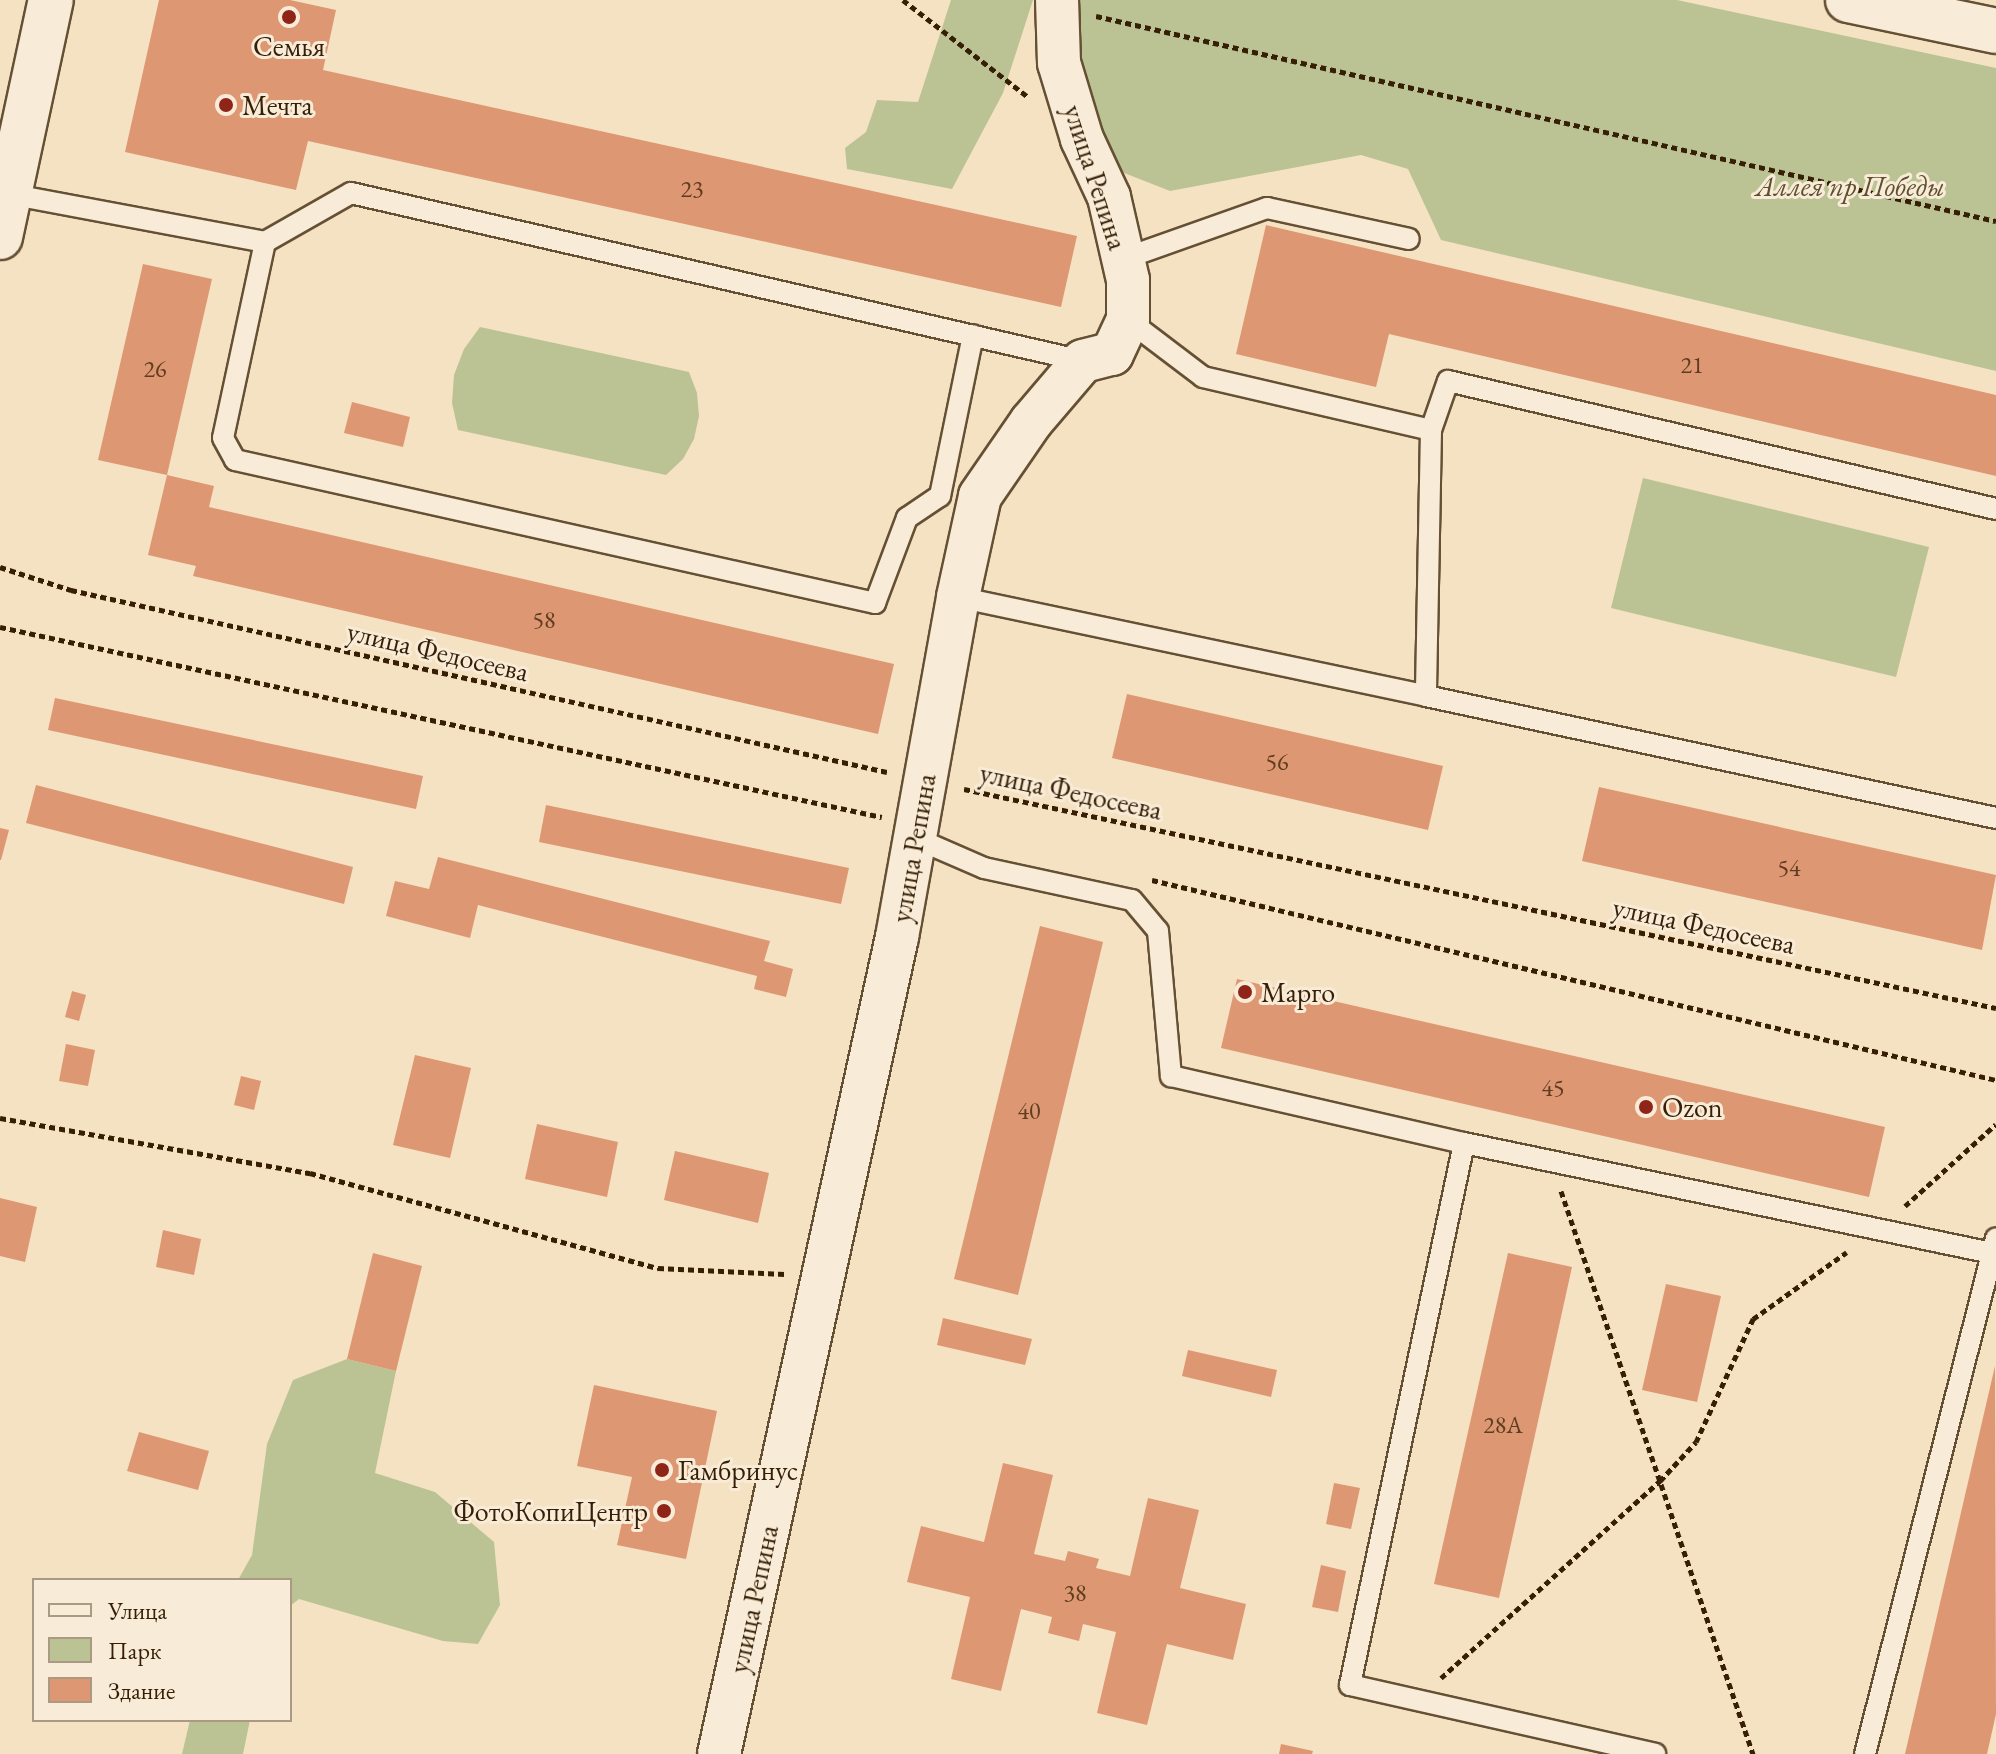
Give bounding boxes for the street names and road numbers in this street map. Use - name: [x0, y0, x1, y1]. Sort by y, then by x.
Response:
- street label: улица Репина: [1057, 100, 1135, 254]
- street label: улица Федосеева: [344, 614, 532, 688]
- street label: улица Федосеева: [977, 755, 1165, 827]
- street label: улица Репина: [883, 771, 943, 925]
- street label: улица Федосеева: [1610, 889, 1798, 961]
- street label: улица Репина: [721, 1522, 785, 1676]

